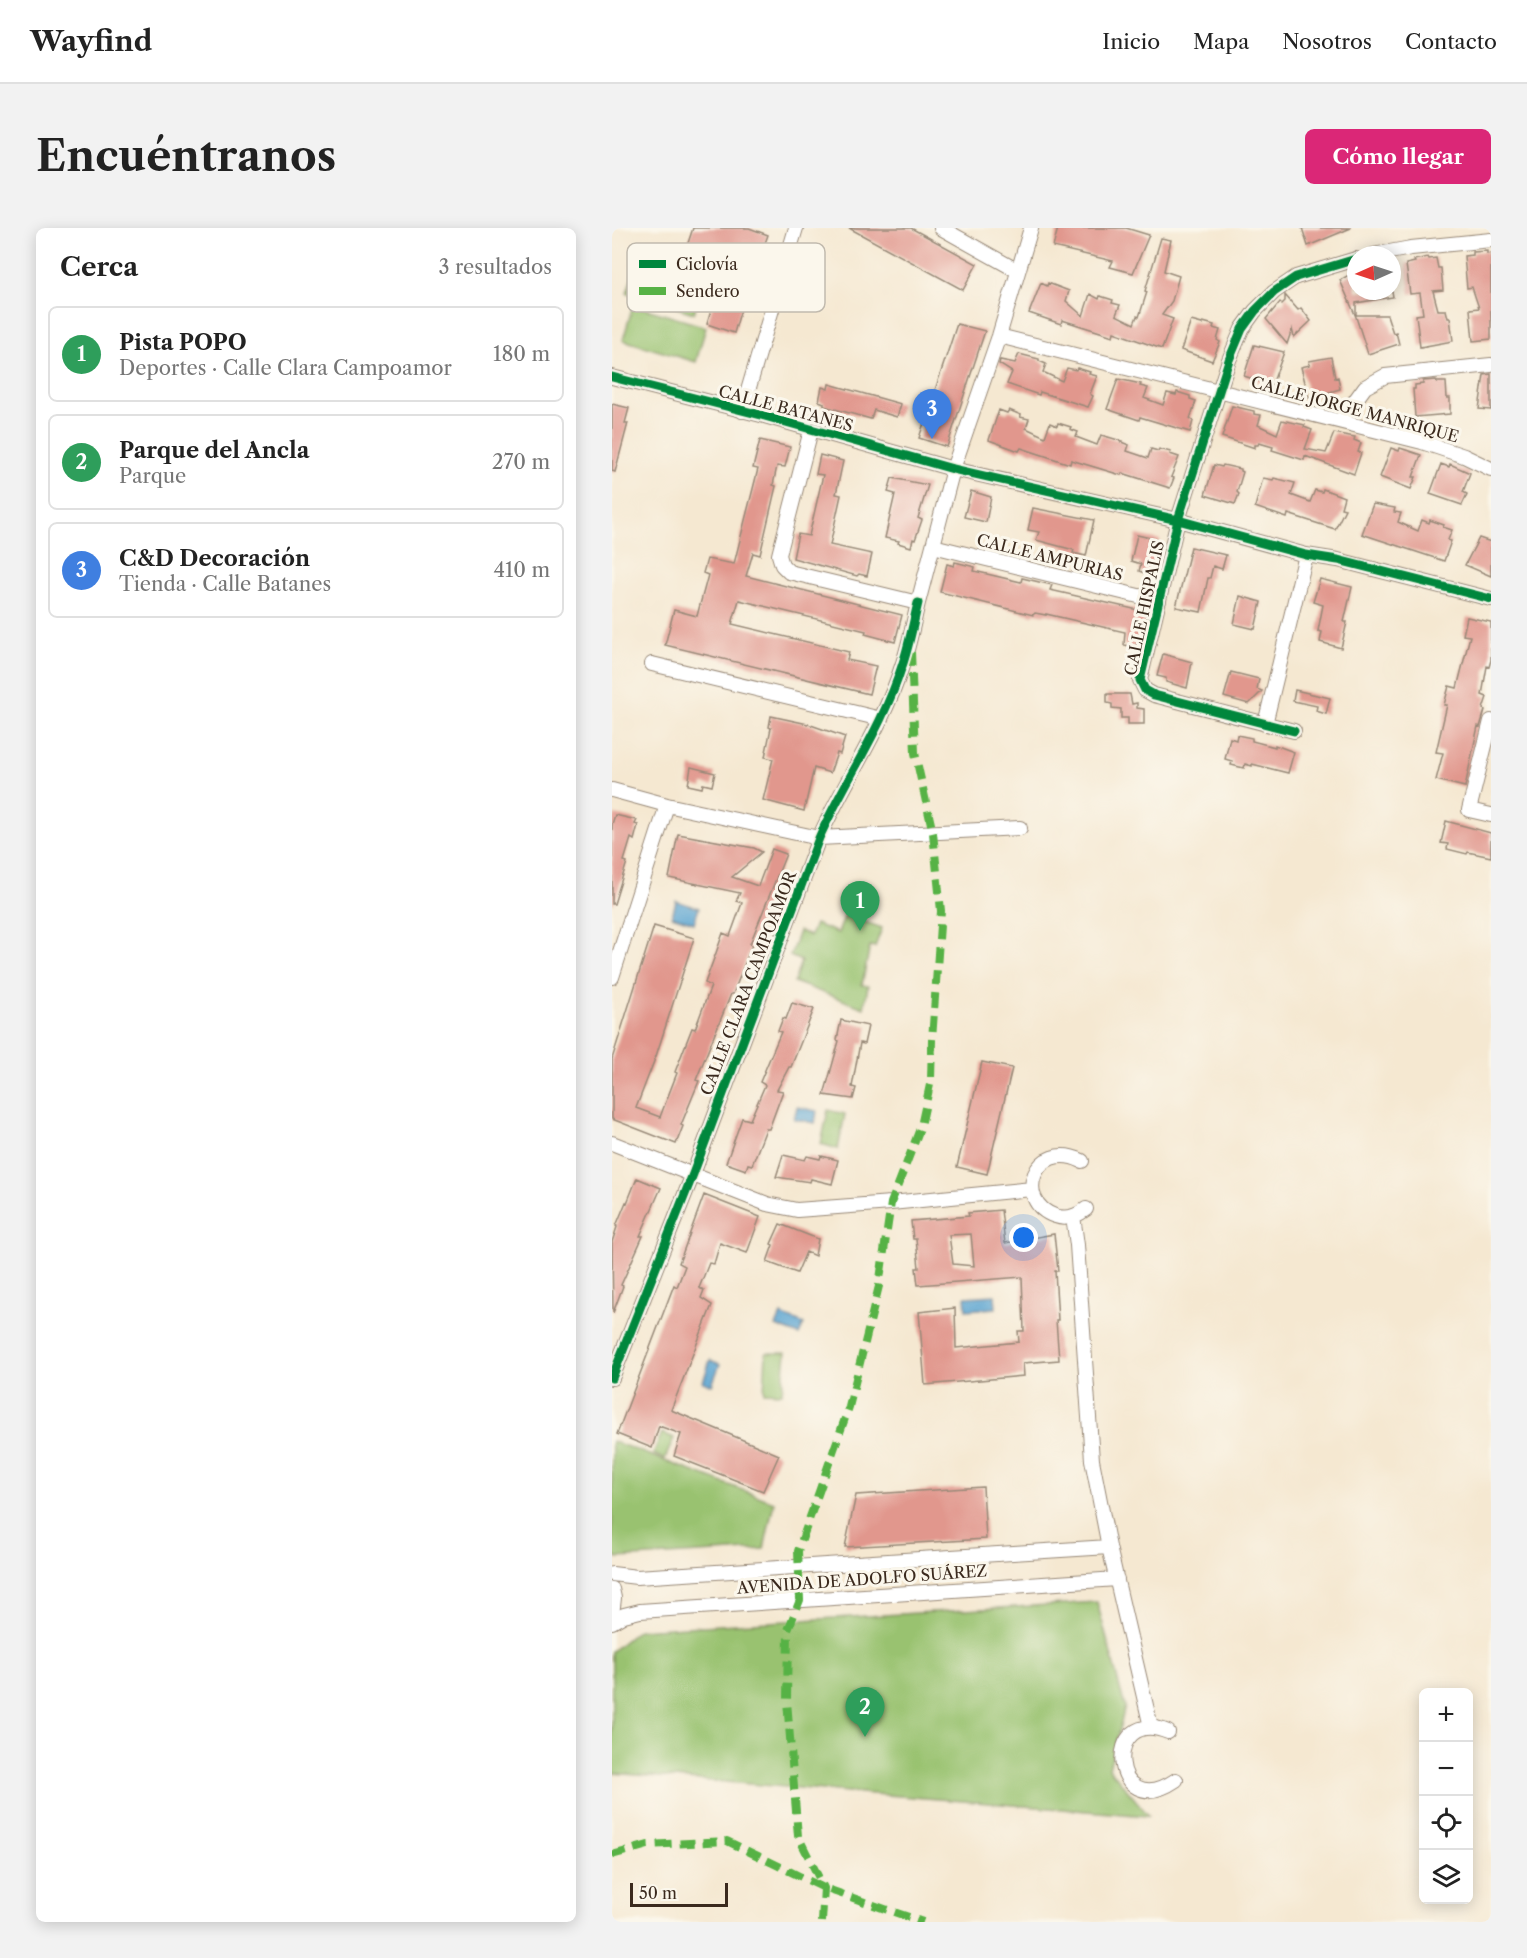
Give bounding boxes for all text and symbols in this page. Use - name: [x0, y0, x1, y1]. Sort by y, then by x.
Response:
- text: Wayfind: [30, 24, 152, 58]
- text: Inicio: [1102, 29, 1160, 54]
- text: Mapa: [1193, 29, 1249, 54]
- text: Nosotros: [1282, 29, 1372, 54]
- text: Contacto: [1405, 29, 1497, 54]
- button: Cómo llegar: [1305, 129, 1491, 184]
- text: Encuéntranos: [36, 130, 336, 182]
- legend: [627, 243, 825, 312]
- north arrow: [1347, 246, 1401, 300]
- text: Cerca: [60, 251, 138, 283]
- text: Ciclovía: [676, 254, 738, 274]
- text: 3 resultados: [439, 255, 552, 279]
- text: Sendero: [676, 281, 740, 301]
- text: Pista POPO: [119, 329, 247, 356]
- text: 1: [77, 342, 86, 366]
- text: 180 m: [493, 342, 550, 366]
- text: Deportes · Calle Clara Campoamor: [119, 356, 452, 380]
- street label: CALLE JORGE MANRIQUE: [1249, 372, 1461, 446]
- street label: CALLE BATANES: [717, 380, 855, 436]
- pin: 3: [912, 390, 952, 439]
- text: Parque del Ancla: [119, 437, 310, 464]
- text: 2: [76, 450, 87, 474]
- text: 270 m: [492, 450, 550, 474]
- text: Parque: [119, 464, 186, 488]
- street label: CALLE AMPURIAS: [975, 529, 1125, 585]
- street label: CALLE HISPALIS: [1120, 539, 1168, 677]
- text: C&D Decoración: [119, 545, 310, 572]
- text: 3: [76, 558, 87, 582]
- text: 410 m: [493, 558, 550, 582]
- text: Tienda · Calle Batanes: [119, 572, 331, 596]
- street label: CALLE CLARA CAMPOAMOR: [696, 867, 801, 1098]
- pin: 1: [840, 882, 880, 931]
- your location: [1009, 1223, 1038, 1252]
- street label: AVENIDA DE ADOLFO SUÁREZ: [735, 1560, 988, 1598]
- pin: 2: [846, 1688, 884, 1737]
- map controls: [1419, 1688, 1473, 1904]
- button: +: [1419, 1688, 1473, 1742]
- button: −: [1419, 1742, 1473, 1796]
- button: locate: [1419, 1796, 1473, 1850]
- button: layers: [1419, 1850, 1473, 1904]
- scale bar: [630, 1880, 728, 1908]
- text: 50 m: [639, 1883, 677, 1903]

